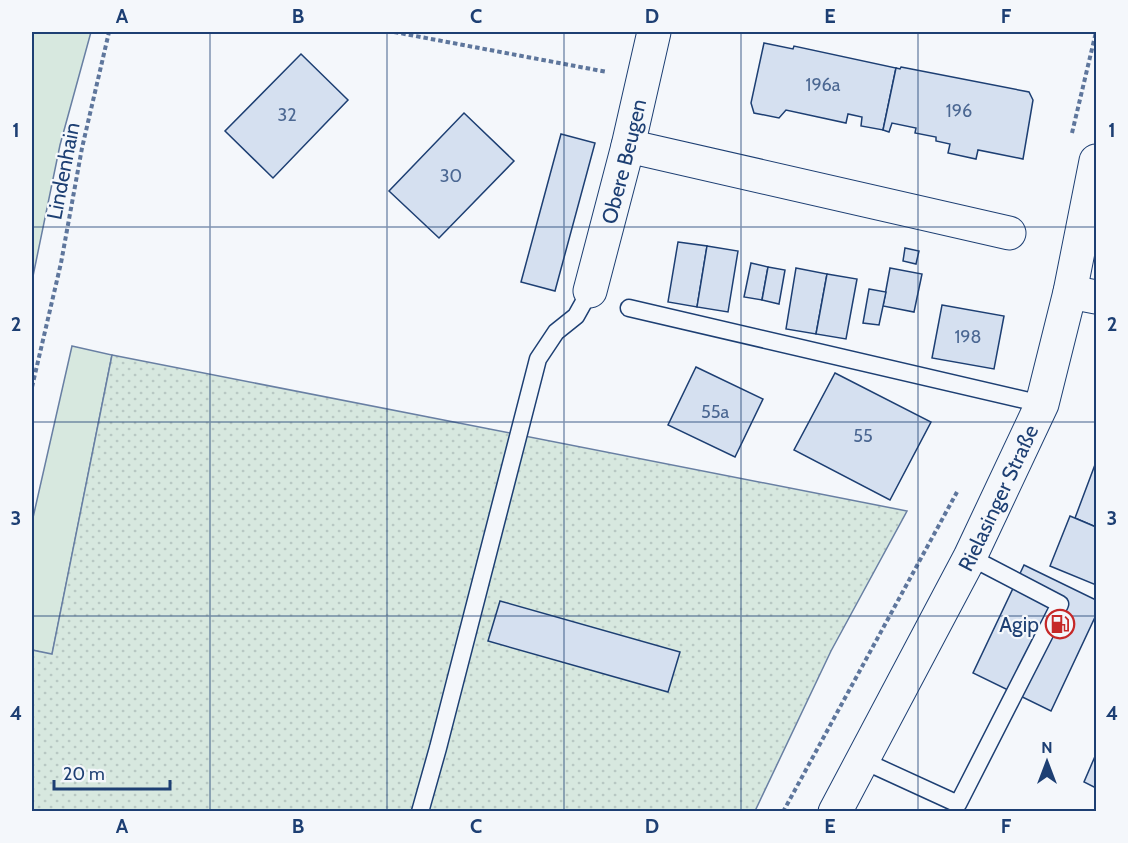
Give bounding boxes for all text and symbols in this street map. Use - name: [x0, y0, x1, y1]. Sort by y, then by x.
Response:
- text: A: [116, 4, 129, 28]
- text: B: [292, 4, 304, 28]
- text: C: [470, 4, 482, 28]
- text: D: [645, 4, 659, 28]
- text: E: [824, 4, 836, 28]
- text: F: [1001, 4, 1012, 28]
- house number: 196a: [806, 74, 841, 96]
- street label: Obere Beugen: [596, 96, 651, 226]
- house number: 196: [946, 100, 972, 122]
- house number: 32: [277, 104, 297, 126]
- text: 1: [12, 118, 20, 142]
- text: 1: [1108, 118, 1116, 142]
- street label: Lindenhain: [41, 120, 85, 222]
- house number: 30: [440, 165, 462, 187]
- text: 2: [11, 312, 21, 336]
- text: 2: [1107, 312, 1117, 336]
- house number: 198: [954, 326, 982, 348]
- house number: 55a: [701, 401, 729, 423]
- street label: Rielasinger Straße: [952, 420, 1043, 575]
- house number: 55: [853, 425, 873, 447]
- text: 3: [11, 506, 21, 530]
- text: 3: [1107, 506, 1117, 530]
- fuel station icon: Agip: [1044, 608, 1076, 640]
- place label: Agip: [999, 612, 1039, 637]
- text: 4: [10, 701, 22, 725]
- text: 4: [1106, 701, 1118, 725]
- north arrow: [1017, 732, 1077, 792]
- text: N: [1041, 738, 1053, 757]
- scale bar: [54, 753, 170, 791]
- text: 20 m: [63, 763, 105, 785]
- text: A: [116, 814, 129, 838]
- text: B: [292, 814, 304, 838]
- text: C: [470, 814, 482, 838]
- text: D: [645, 814, 659, 838]
- text: E: [824, 814, 836, 838]
- text: F: [1001, 814, 1012, 838]

